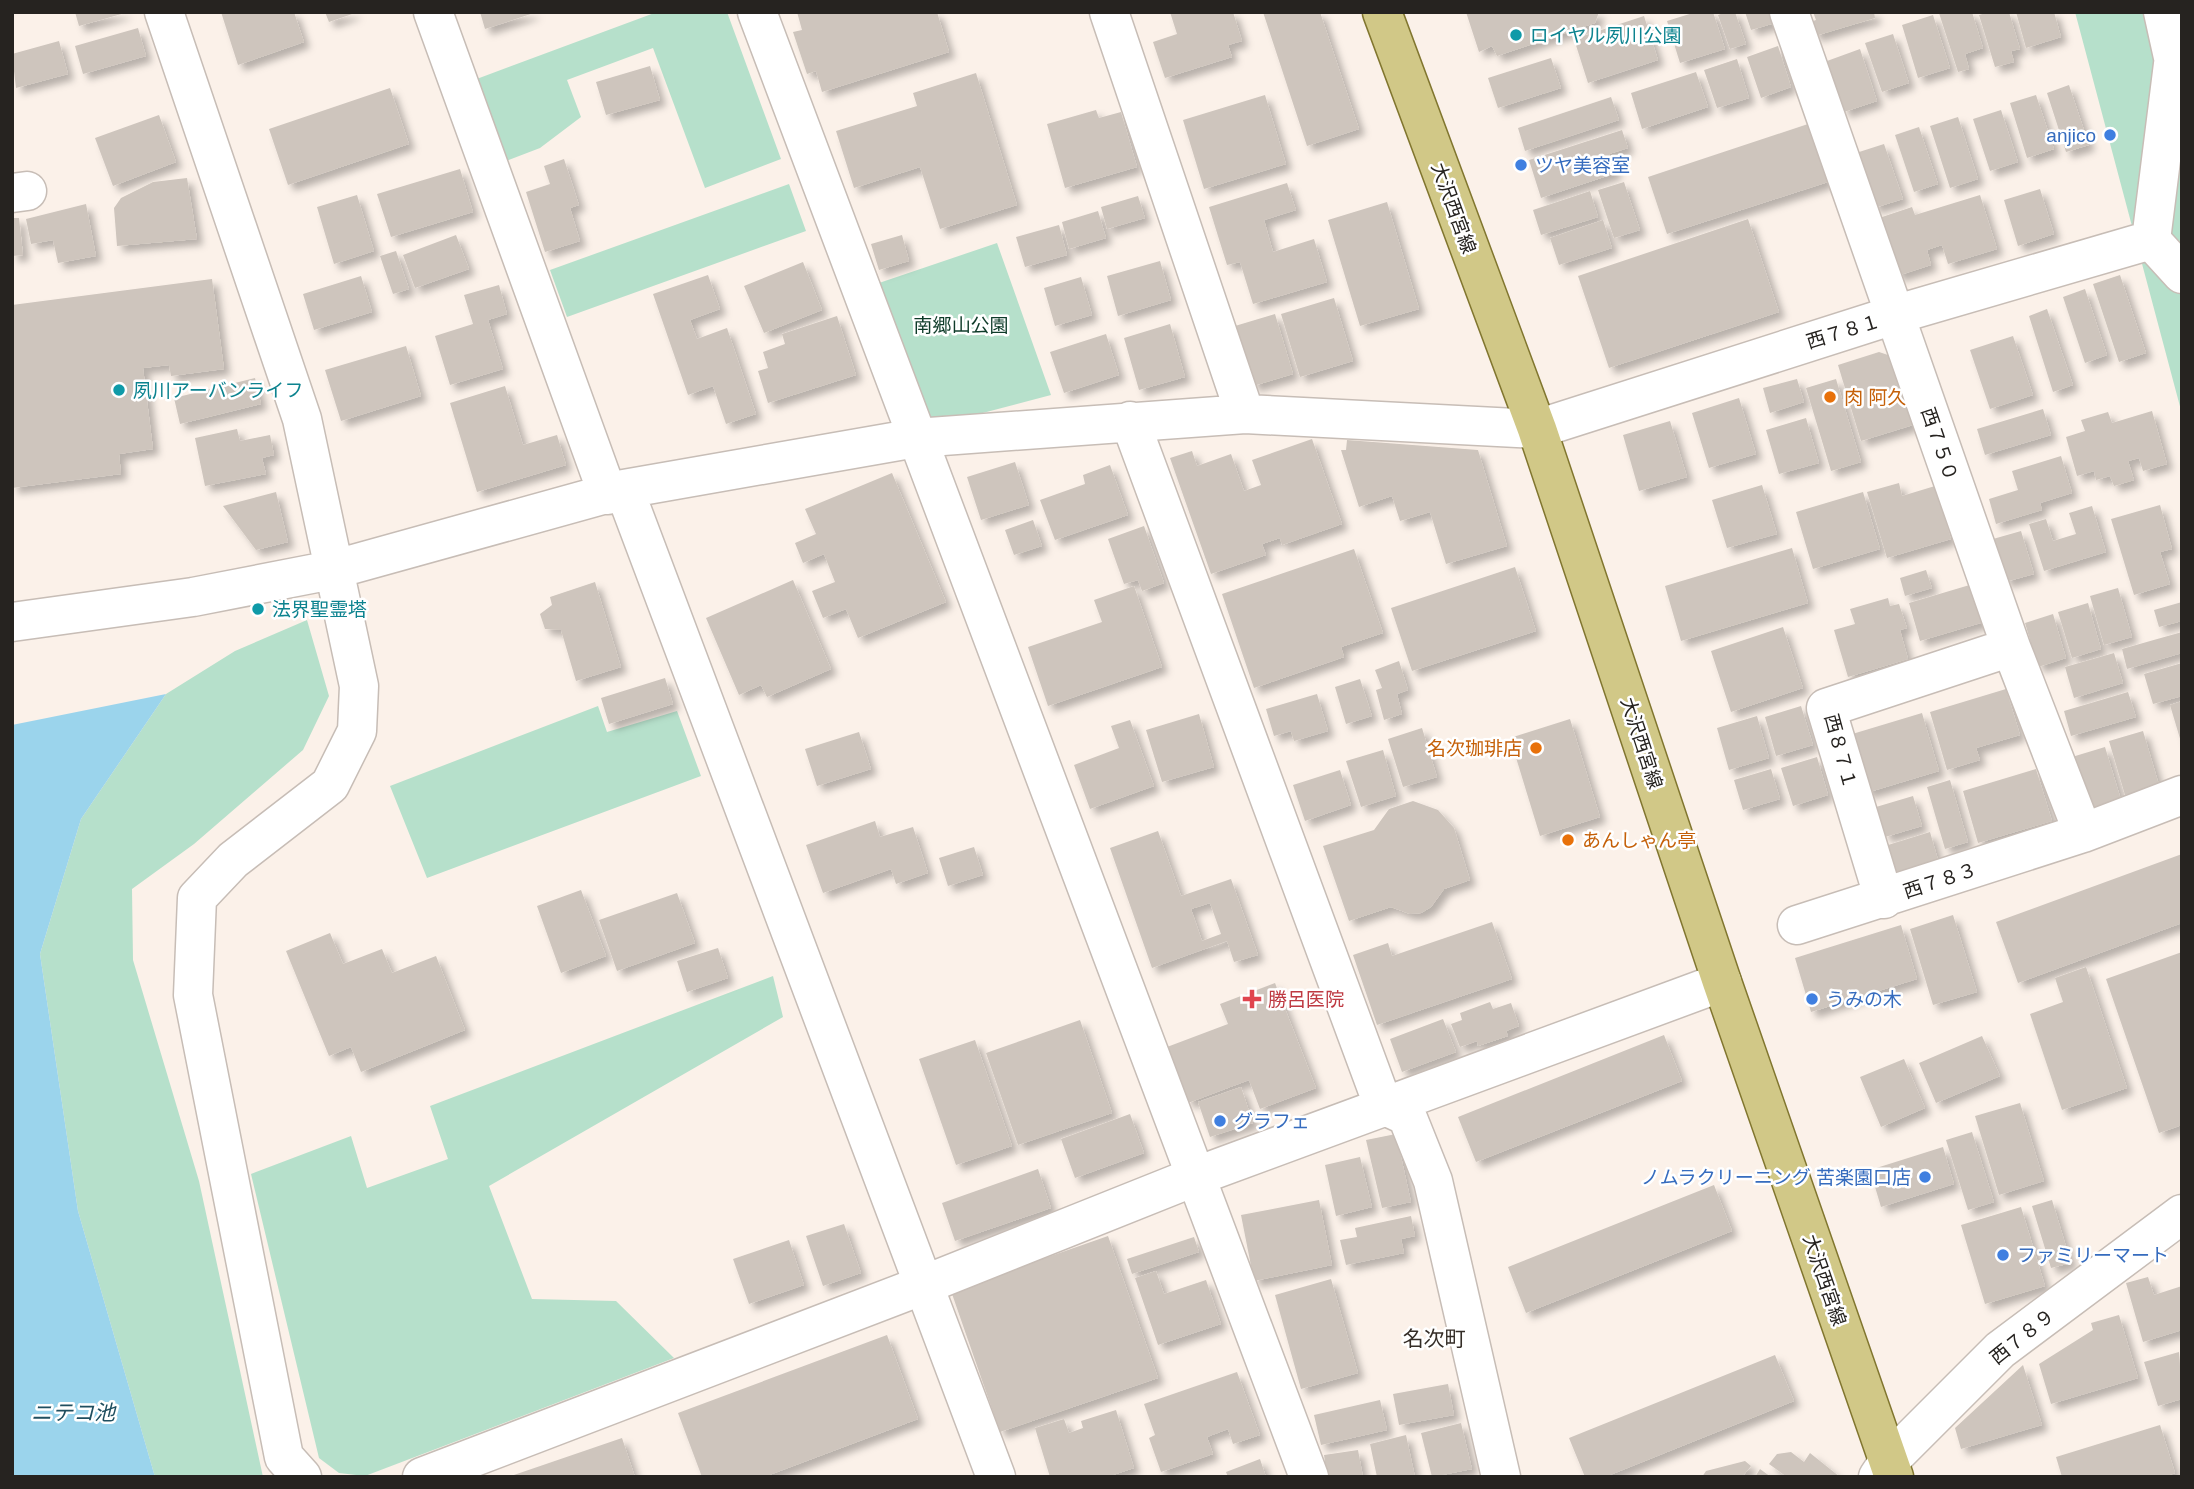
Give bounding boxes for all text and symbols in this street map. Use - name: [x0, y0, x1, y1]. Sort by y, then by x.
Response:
- place label: ロイヤル夙川公園: [1530, 25, 1681, 46]
- marker: ロイヤル夙川公園: [1508, 27, 1524, 43]
- place label: anjico: [2046, 125, 2096, 146]
- marker: anjico: [2102, 127, 2118, 143]
- place label: ツヤ美容室: [1535, 155, 1630, 176]
- marker: ツヤ美容室: [1513, 157, 1529, 173]
- street label: 大沢西宮線: [1427, 160, 1480, 256]
- street label: 西７８１: [1804, 310, 1883, 353]
- park label: 南郷山公園: [913, 315, 1009, 336]
- place label: 夙川アーバンライフ: [133, 380, 304, 401]
- marker: 夙川アーバンライフ: [111, 382, 127, 398]
- place label: 肉 阿久: [1844, 387, 1906, 408]
- marker: 肉 阿久: [1822, 389, 1838, 405]
- street label: 西７５０: [1917, 405, 1962, 484]
- place label: 法界聖霊塔: [272, 599, 367, 620]
- marker: 法界聖霊塔: [250, 601, 266, 617]
- street label: 大沢西宮線: [1617, 695, 1666, 792]
- street label: 西８７１: [1821, 712, 1860, 791]
- place label: 名次珈琲店: [1427, 738, 1522, 759]
- marker: 名次珈琲店: [1528, 740, 1544, 756]
- place label: あんしゃん亭: [1582, 830, 1696, 851]
- marker: あんしゃん亭: [1560, 832, 1576, 848]
- street label: 西７８３: [1901, 859, 1980, 902]
- marker: 勝呂医院: [1242, 989, 1262, 1009]
- place label: 勝呂医院: [1268, 989, 1344, 1010]
- place label: うみの木: [1826, 989, 1902, 1010]
- marker: うみの木: [1804, 991, 1820, 1007]
- place label: グラフェ: [1234, 1111, 1310, 1132]
- marker: グラフェ: [1212, 1113, 1228, 1129]
- place label: ノムラクリーニング 苦楽園口店: [1641, 1167, 1911, 1188]
- marker: ノムラクリーニング 苦楽園口店: [1917, 1169, 1933, 1185]
- street label: 大沢西宮線: [1799, 1232, 1850, 1329]
- place label: ファミリーマート: [2017, 1245, 2169, 1266]
- marker: ファミリーマート: [1995, 1247, 2011, 1263]
- street label: 西７８９: [1986, 1304, 2058, 1368]
- district label: 名次町: [1403, 1327, 1466, 1350]
- water label: ニテコ池: [31, 1401, 117, 1424]

